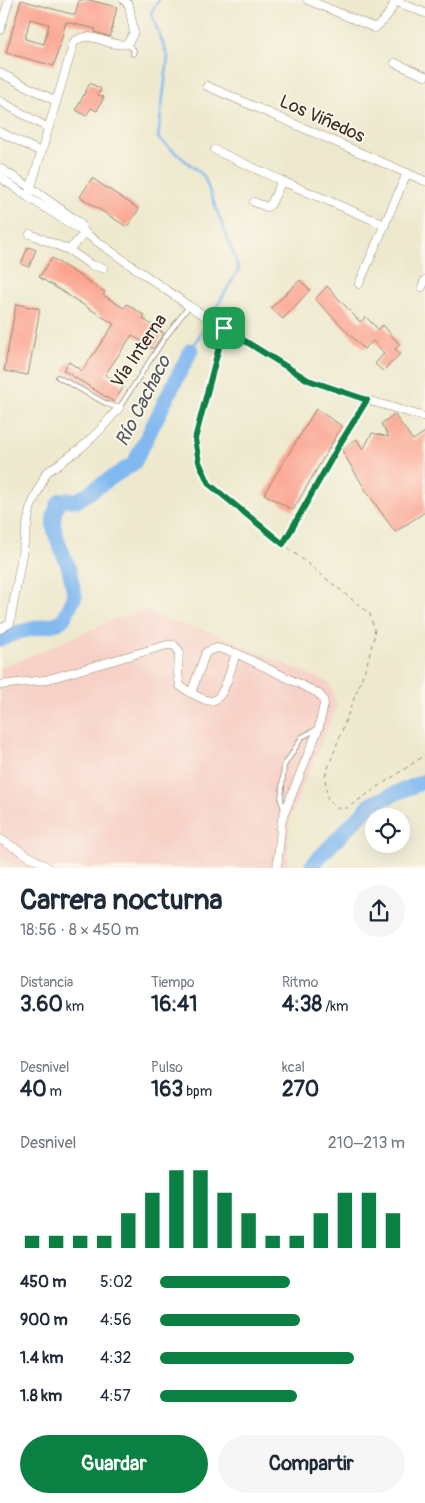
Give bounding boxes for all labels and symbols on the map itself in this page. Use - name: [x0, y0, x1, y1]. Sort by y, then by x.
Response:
- street label: Los Viñedos: [276, 90, 368, 148]
- pin: [203, 307, 245, 349]
- street label: Vía Interna: [106, 310, 172, 392]
- water label: Río Cachaco: [110, 350, 177, 450]

